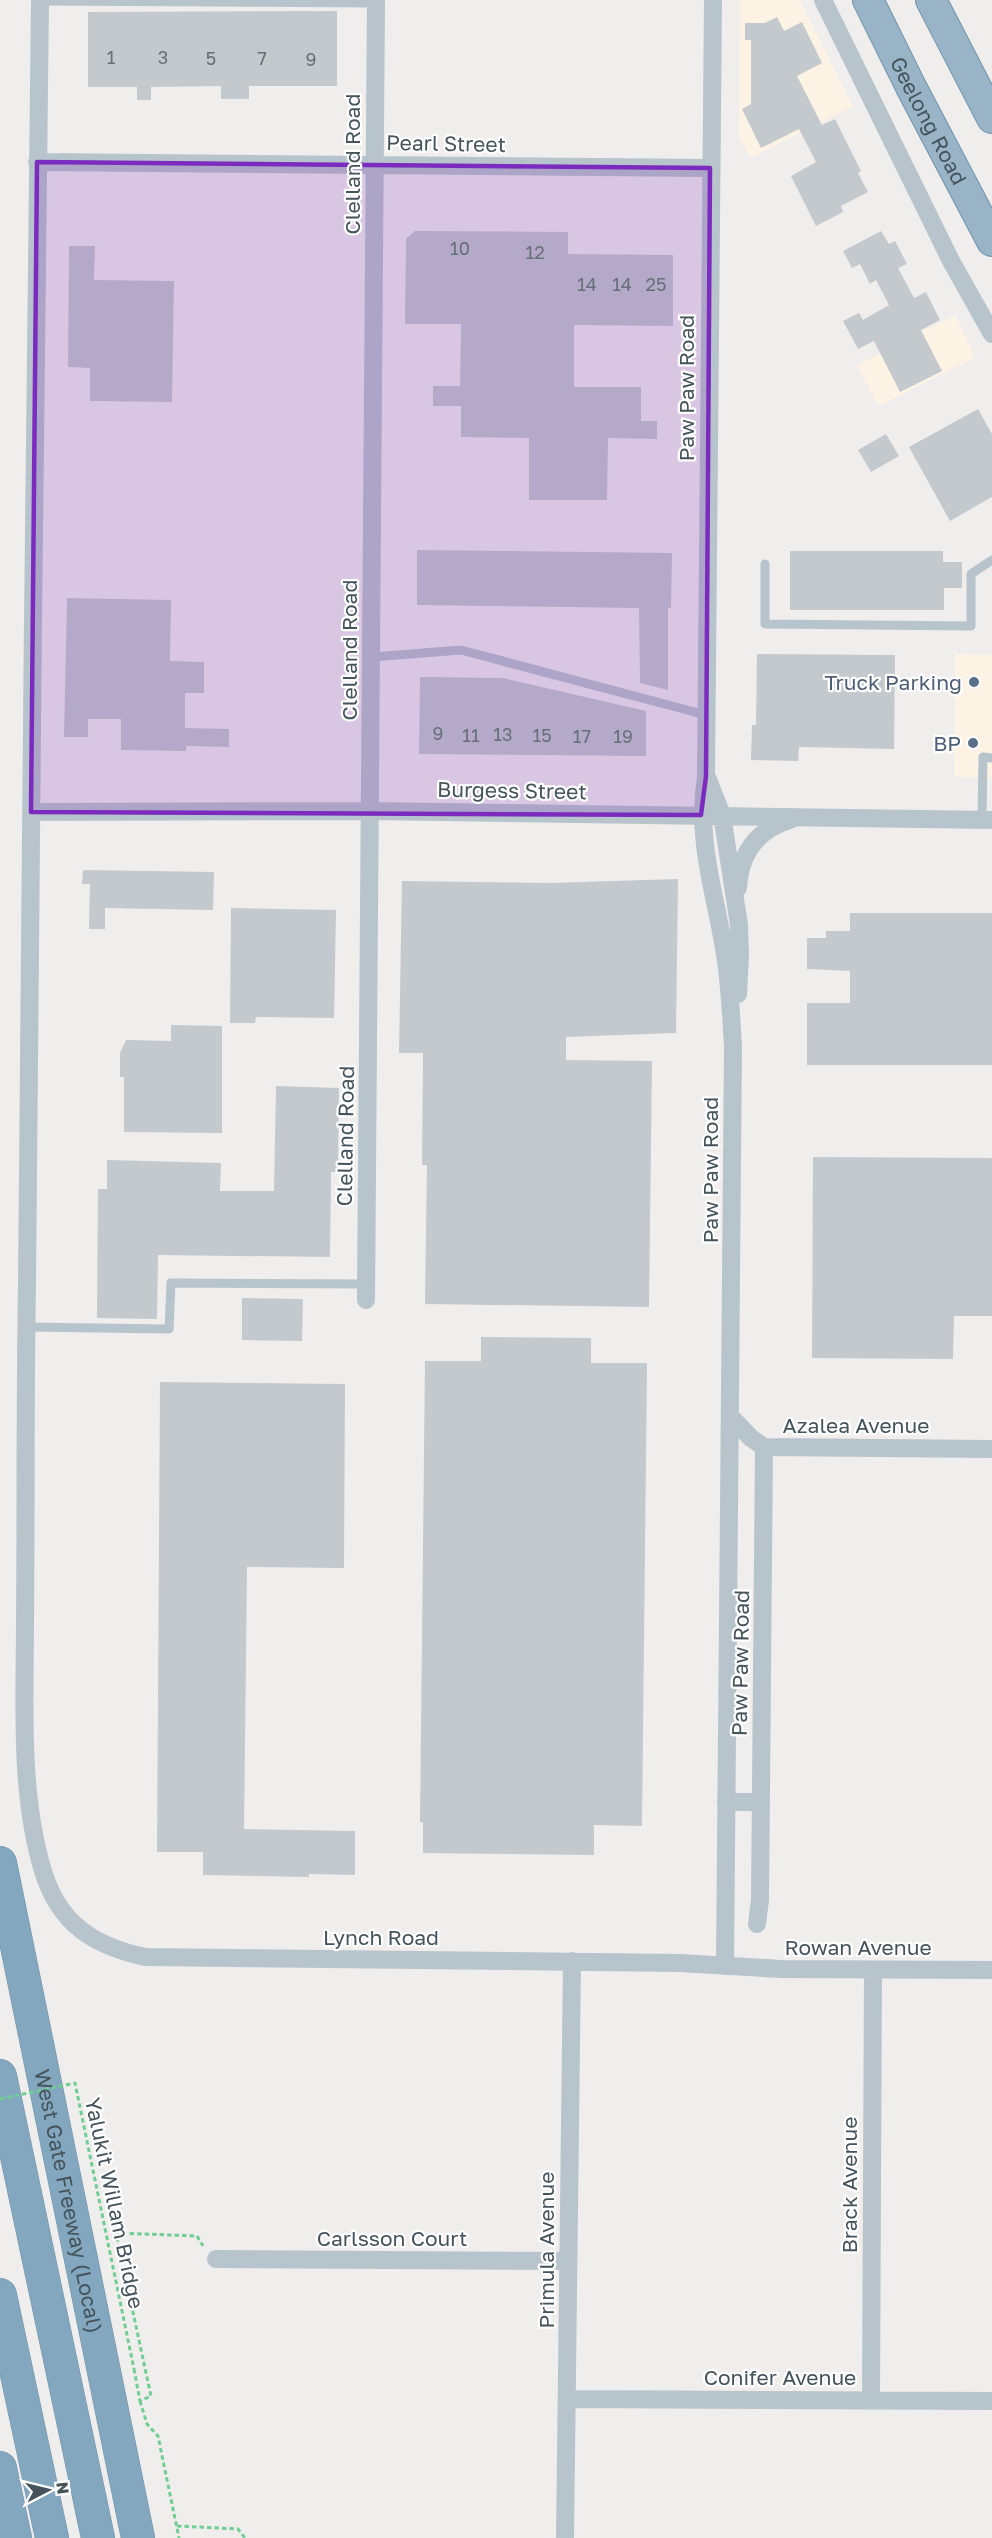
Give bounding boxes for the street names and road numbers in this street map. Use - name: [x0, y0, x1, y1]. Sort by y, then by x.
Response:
- street label: Geelong Road: [885, 52, 973, 189]
- street label: Clelland Road: [339, 94, 365, 234]
- street label: Pearl Street: [386, 129, 506, 157]
- street label: Paw Paw Road: [673, 315, 699, 461]
- street label: Clelland Road: [336, 580, 362, 720]
- street label: Burgess Street: [437, 776, 587, 804]
- street label: Clelland Road: [331, 1065, 359, 1207]
- street label: Paw Paw Road: [697, 1097, 723, 1243]
- street label: Azalea Avenue: [783, 1412, 929, 1438]
- street label: Paw Paw Road: [726, 1590, 754, 1736]
- street label: Lynch Road: [323, 1924, 439, 1950]
- street label: Rowan Avenue: [784, 1934, 932, 1960]
- street label: West Gate Freeway (Local): [29, 2067, 109, 2335]
- street label: Yalukit Willam Bridge: [80, 2095, 150, 2311]
- street label: Brack Avenue: [836, 2117, 862, 2253]
- street label: Primula Avenue: [533, 2172, 559, 2328]
- street label: Carlsson Court: [317, 2225, 467, 2251]
- street label: Conifer Avenue: [704, 2364, 856, 2390]

